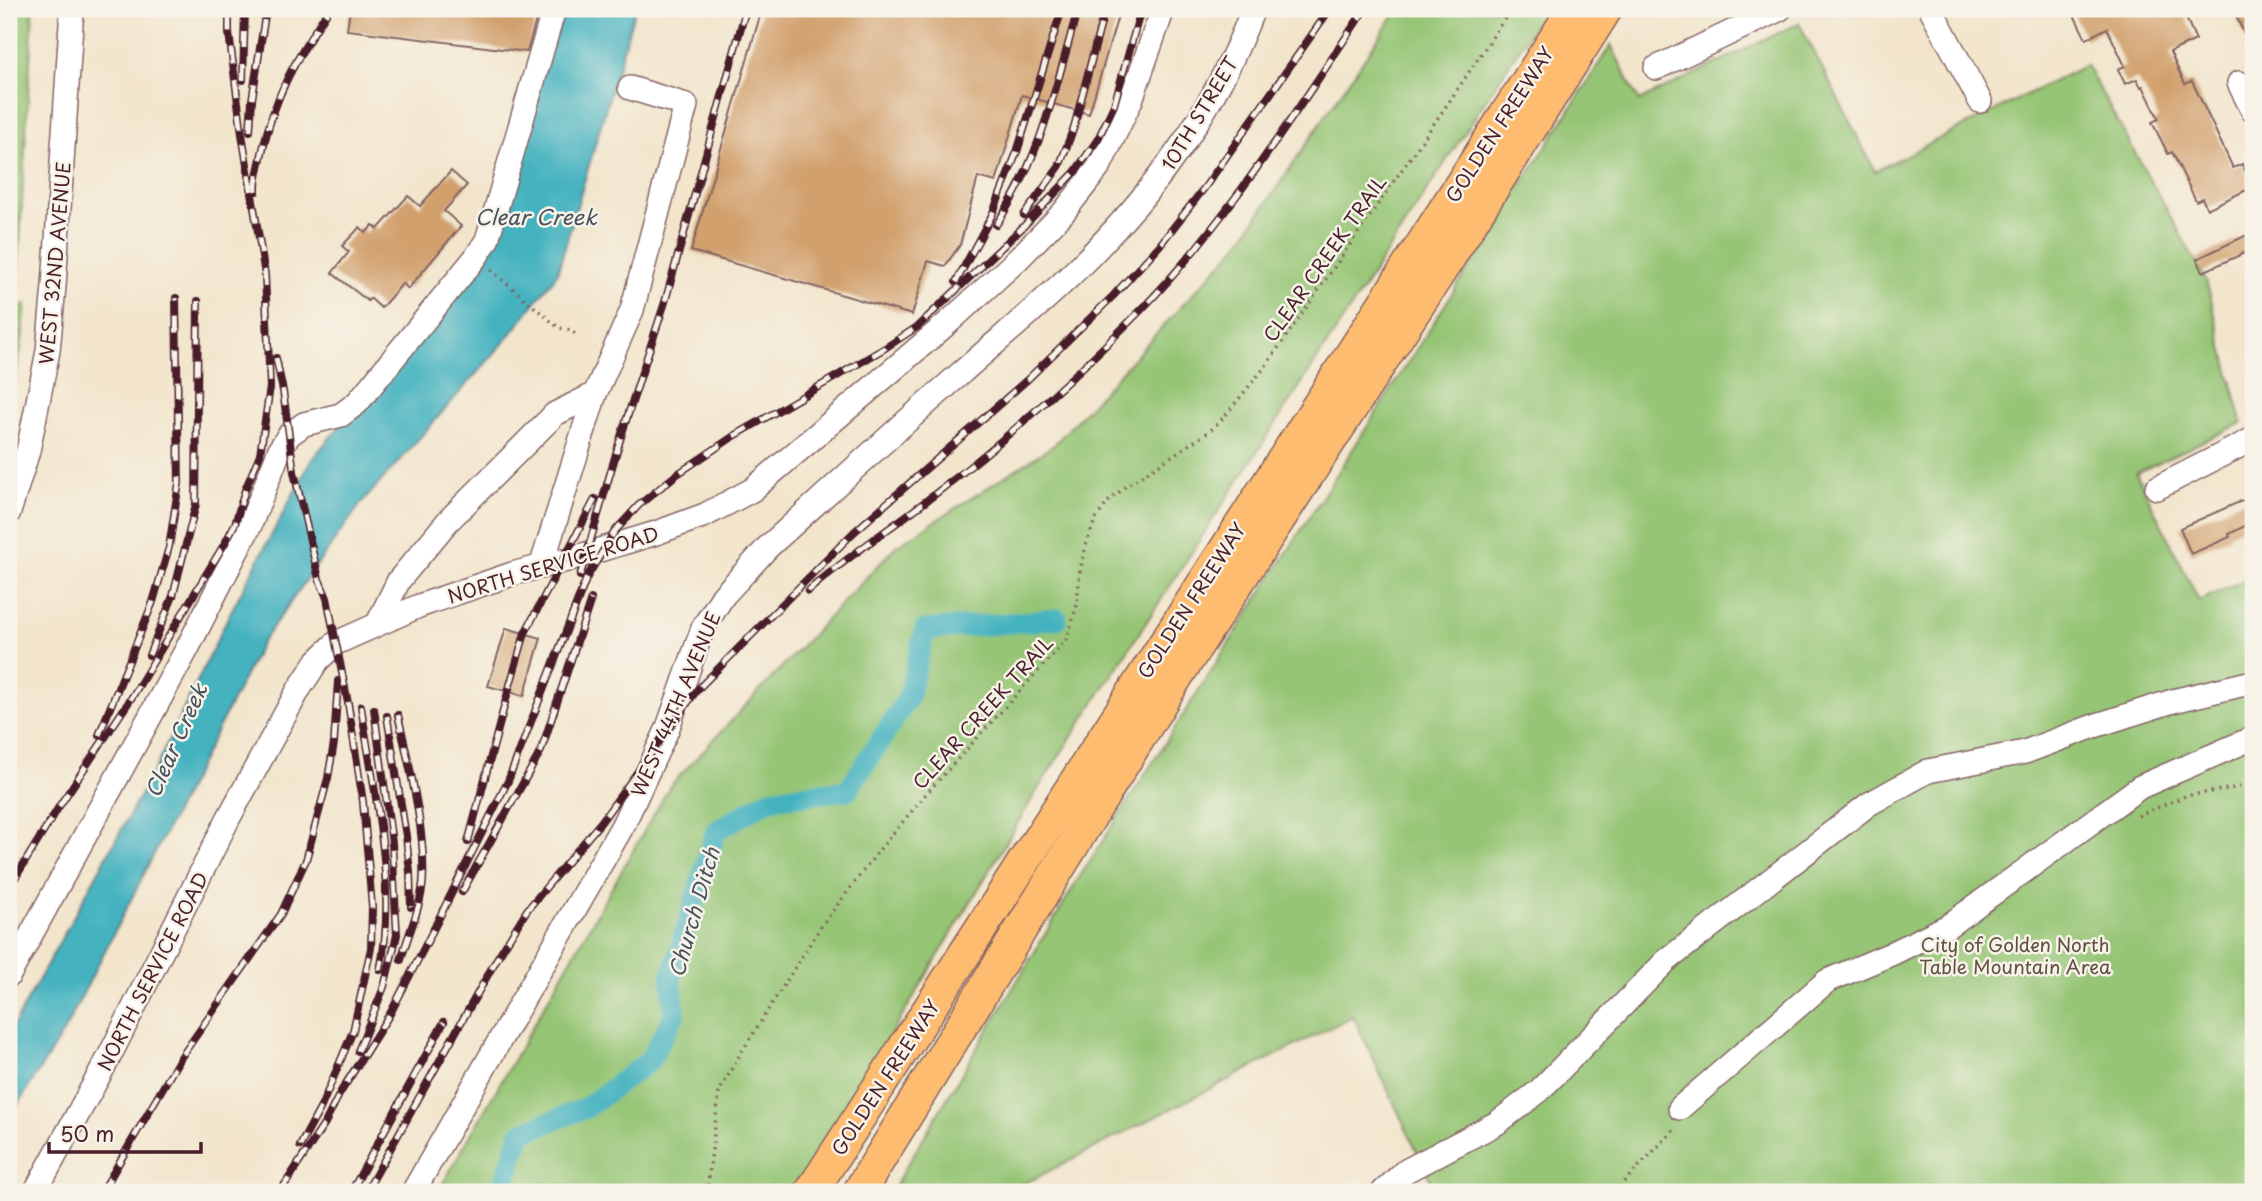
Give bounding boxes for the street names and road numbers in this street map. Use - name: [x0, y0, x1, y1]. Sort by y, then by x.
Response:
- street label: GOLDEN FREEWAY: [1438, 41, 1560, 207]
- street label: 10TH STREET: [1154, 51, 1244, 175]
- street label: WEST 32ND AVENUE: [31, 161, 77, 365]
- street label: CLEAR CREEK TRAIL: [1256, 169, 1392, 347]
- street label: GOLDEN FREEWAY: [1130, 517, 1252, 683]
- street label: NORTH SERVICE ROAD: [444, 519, 662, 609]
- street label: WEST 44TH AVENUE: [623, 607, 727, 801]
- street label: CLEAR CREEK TRAIL: [905, 629, 1059, 795]
- street label: NORTH SERVICE ROAD: [90, 867, 214, 1075]
- street label: GOLDEN FREEWAY: [824, 994, 946, 1160]

